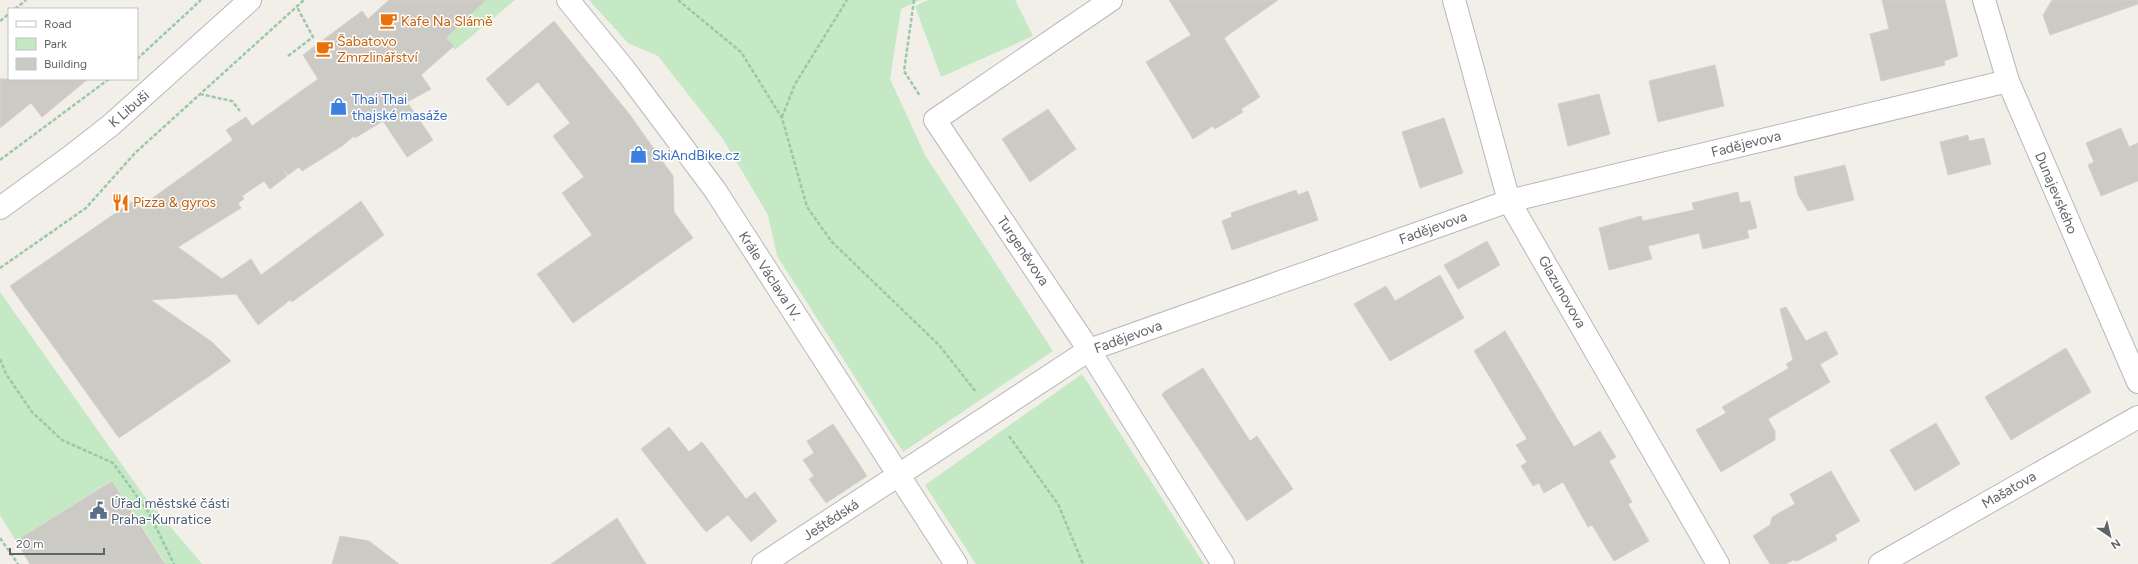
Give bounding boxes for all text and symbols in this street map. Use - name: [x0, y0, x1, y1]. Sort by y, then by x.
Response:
- legend: [8, 8, 138, 80]
- cafe icon: Kafe Na Slámě: [378, 11, 398, 31]
- place label: Kafe Na Slámě: [401, 13, 493, 30]
- text: Road: [44, 17, 72, 31]
- place label: Šabatovo Zmrzlinářství: [337, 33, 419, 66]
- text: Park: [44, 37, 67, 51]
- cafe icon: Šabatovo Zmrzlinářství: [314, 39, 334, 59]
- text: Building: [44, 57, 87, 71]
- street label: K Libuši: [105, 87, 153, 131]
- place label: Thai Thai thajské masáže: [352, 91, 448, 124]
- shop icon: Thai Thai thajské masáže: [329, 97, 349, 117]
- street label: Fadějevova: [1709, 127, 1783, 161]
- shop icon: SkiAndBike.cz: [629, 145, 649, 165]
- place label: SkiAndBike.cz: [652, 147, 740, 164]
- street label: Dunajevského: [2031, 149, 2081, 237]
- restaurant icon: Pizza & gyros: [110, 192, 130, 212]
- place label: Pizza & gyros: [133, 194, 216, 211]
- street label: Fadějevova: [1397, 208, 1469, 248]
- street label: Turgeněvova: [994, 213, 1052, 289]
- street label: Krále Václava IV.: [735, 228, 805, 324]
- street label: Glazunovova: [1534, 253, 1590, 331]
- street label: Fadějevova: [1092, 317, 1164, 357]
- street label: Mašatova: [1979, 468, 2039, 512]
- place label: Úřad městské části Praha-Kunratice: [111, 495, 230, 528]
- street label: Ještědská: [800, 496, 862, 544]
- public building icon: Úřad městské části Praha-Kunratice: [88, 501, 108, 521]
- north arrow: [2090, 516, 2130, 556]
- scale bar: [10, 530, 104, 556]
- text: N: [2108, 536, 2123, 552]
- text: 20 m: [16, 537, 44, 551]

